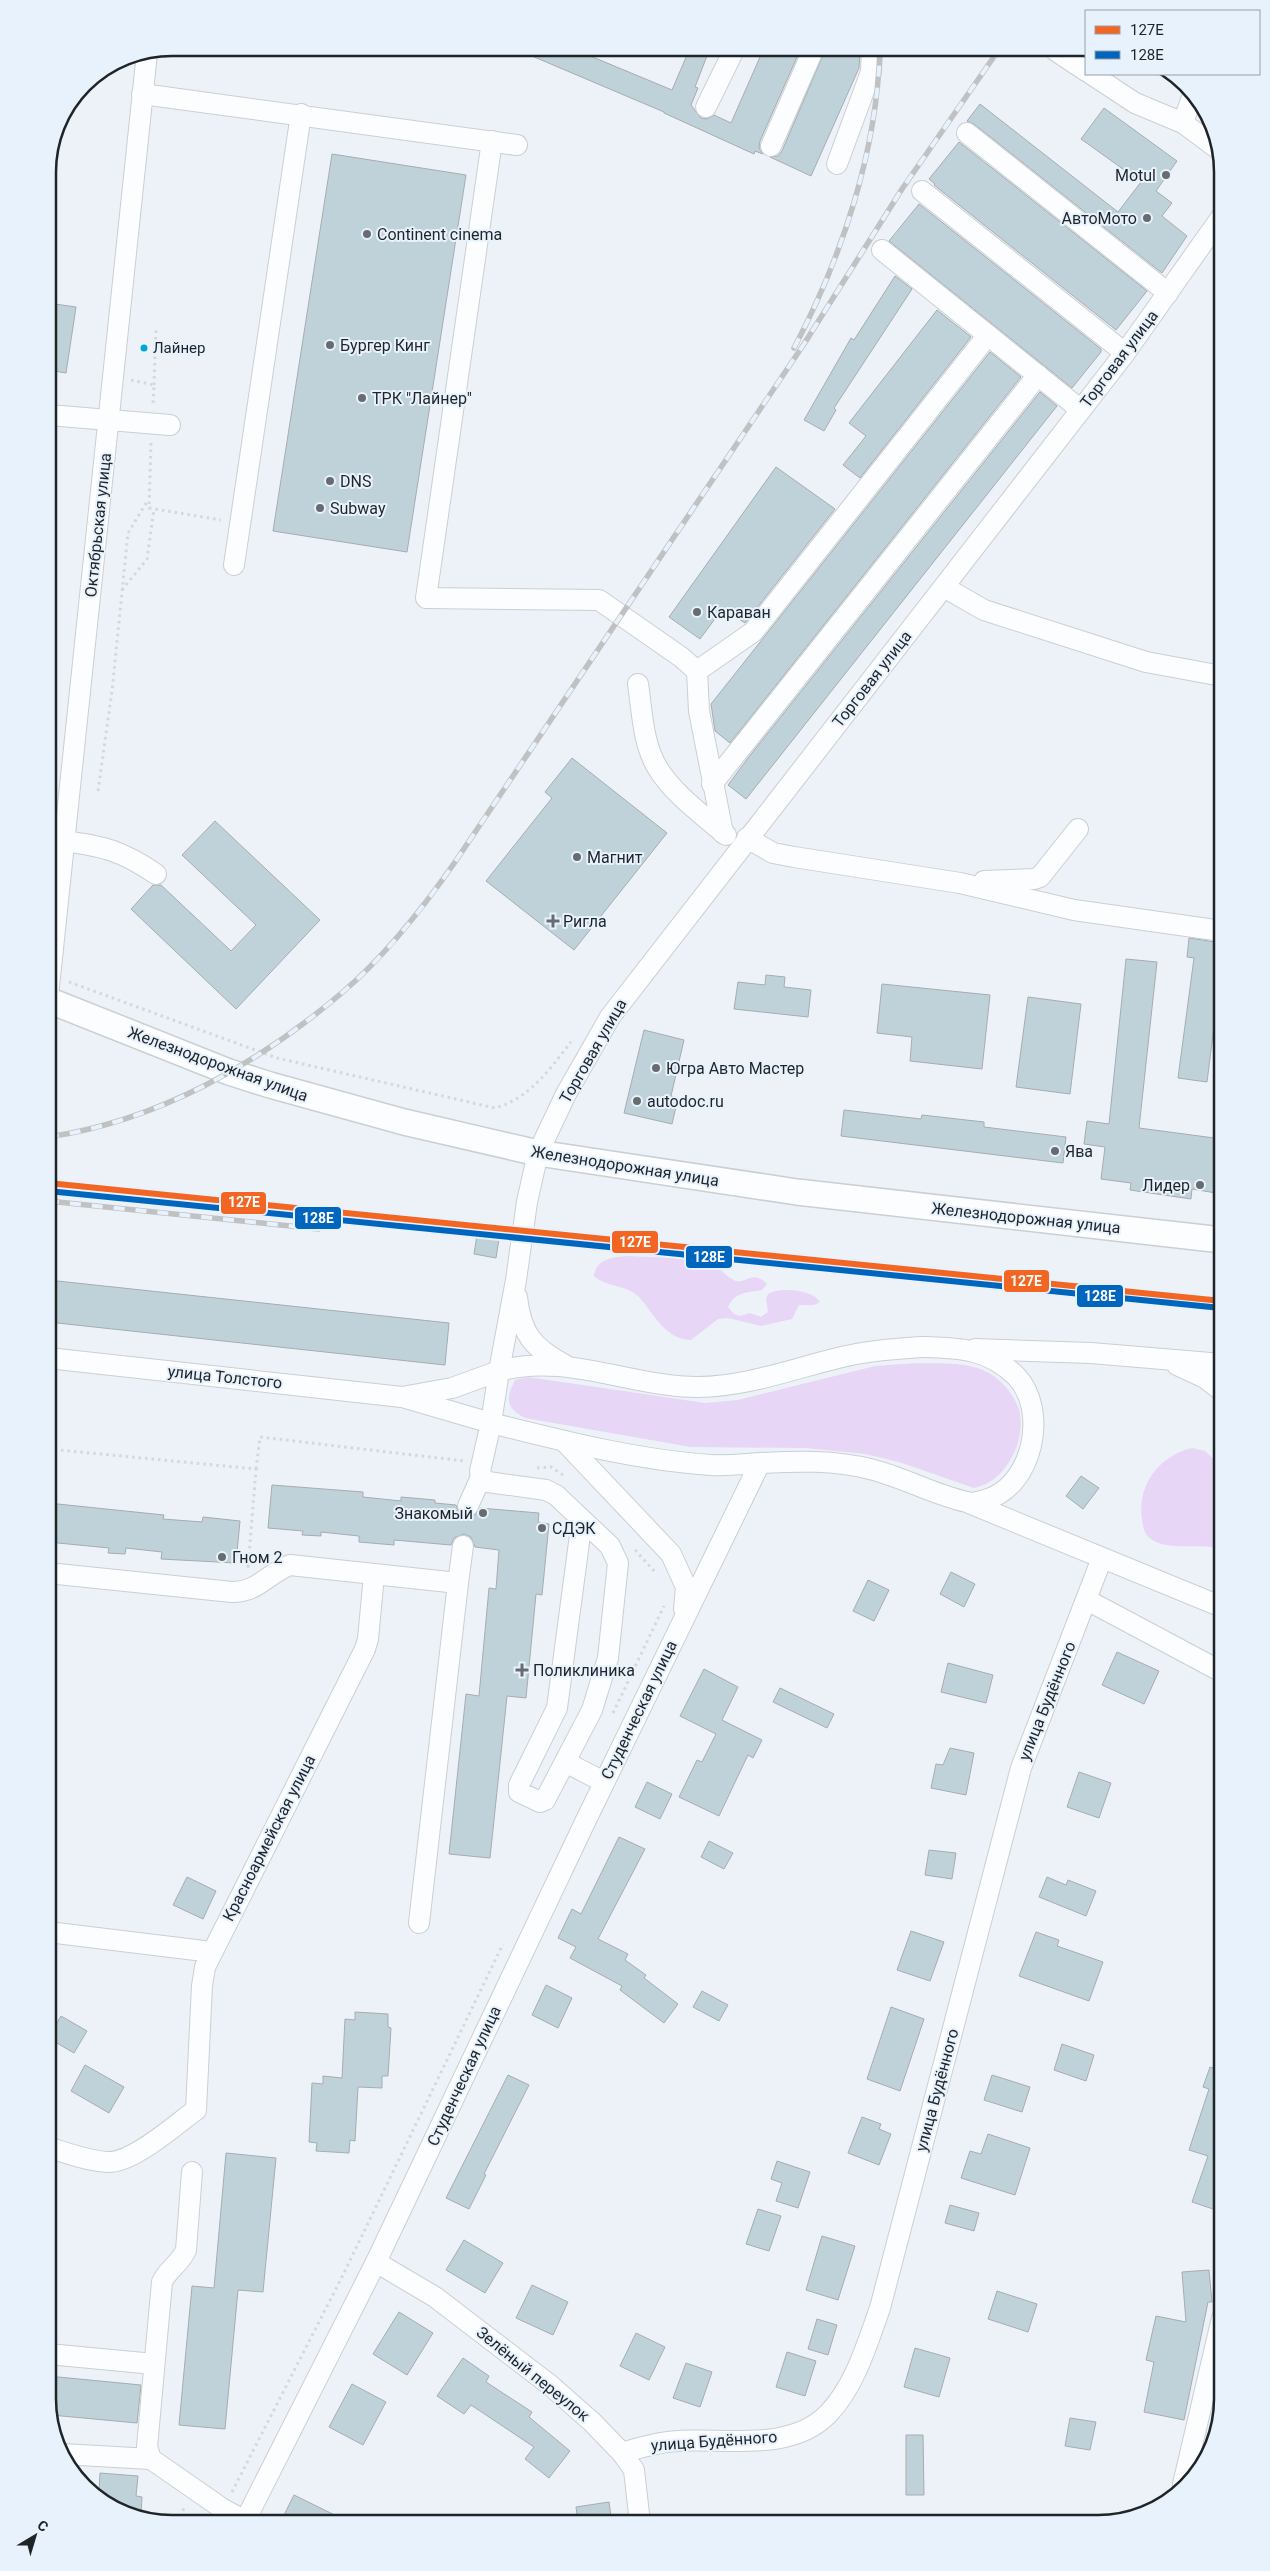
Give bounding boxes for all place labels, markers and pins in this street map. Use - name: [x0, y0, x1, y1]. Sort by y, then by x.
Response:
- place label: Motul: [1115, 166, 1156, 185]
- marker: Motul: [1160, 169, 1172, 181]
- place label: АвтоМото: [1062, 209, 1137, 228]
- marker: АвтоМото: [1141, 212, 1153, 224]
- place label: Continent cinema: [377, 225, 502, 244]
- marker: Continent cinema: [361, 228, 373, 240]
- place label: Бургер Кинг: [340, 336, 430, 355]
- place label: Лайнер: [153, 339, 205, 357]
- marker: Бургер Кинг: [324, 339, 336, 351]
- marker: Лайнер: [139, 343, 149, 353]
- place label: ТРК "Лайнер": [372, 389, 472, 408]
- marker: ТРК "Лайнер": [356, 392, 368, 404]
- place label: DNS: [340, 472, 371, 491]
- marker: DNS: [324, 475, 336, 487]
- place label: Subway: [330, 499, 386, 518]
- marker: Subway: [314, 502, 326, 514]
- place label: Караван: [707, 603, 771, 622]
- marker: Караван: [691, 606, 703, 618]
- place label: Магнит: [587, 848, 643, 867]
- marker: Магнит: [571, 851, 583, 863]
- place label: Ригла: [563, 912, 607, 931]
- marker: Ригла: [547, 915, 559, 927]
- place label: Югра Авто Мастер: [666, 1059, 804, 1078]
- marker: Югра Авто Мастер: [650, 1062, 662, 1074]
- place label: autodoc.ru: [647, 1092, 724, 1111]
- marker: autodoc.ru: [631, 1095, 643, 1107]
- place label: Ява: [1065, 1142, 1093, 1161]
- marker: Ява: [1049, 1145, 1061, 1157]
- place label: Лидер: [1142, 1176, 1190, 1195]
- marker: Лидер: [1194, 1179, 1206, 1191]
- place label: Знакомый: [394, 1504, 473, 1523]
- marker: Знакомый: [477, 1507, 489, 1519]
- place label: СДЭК: [552, 1519, 596, 1538]
- marker: СДЭК: [536, 1522, 548, 1534]
- place label: Гном 2: [232, 1548, 282, 1567]
- marker: Гном 2: [216, 1551, 228, 1563]
- place label: Поликлиника: [533, 1661, 635, 1680]
- marker: Поликлиника: [515, 1663, 529, 1677]

